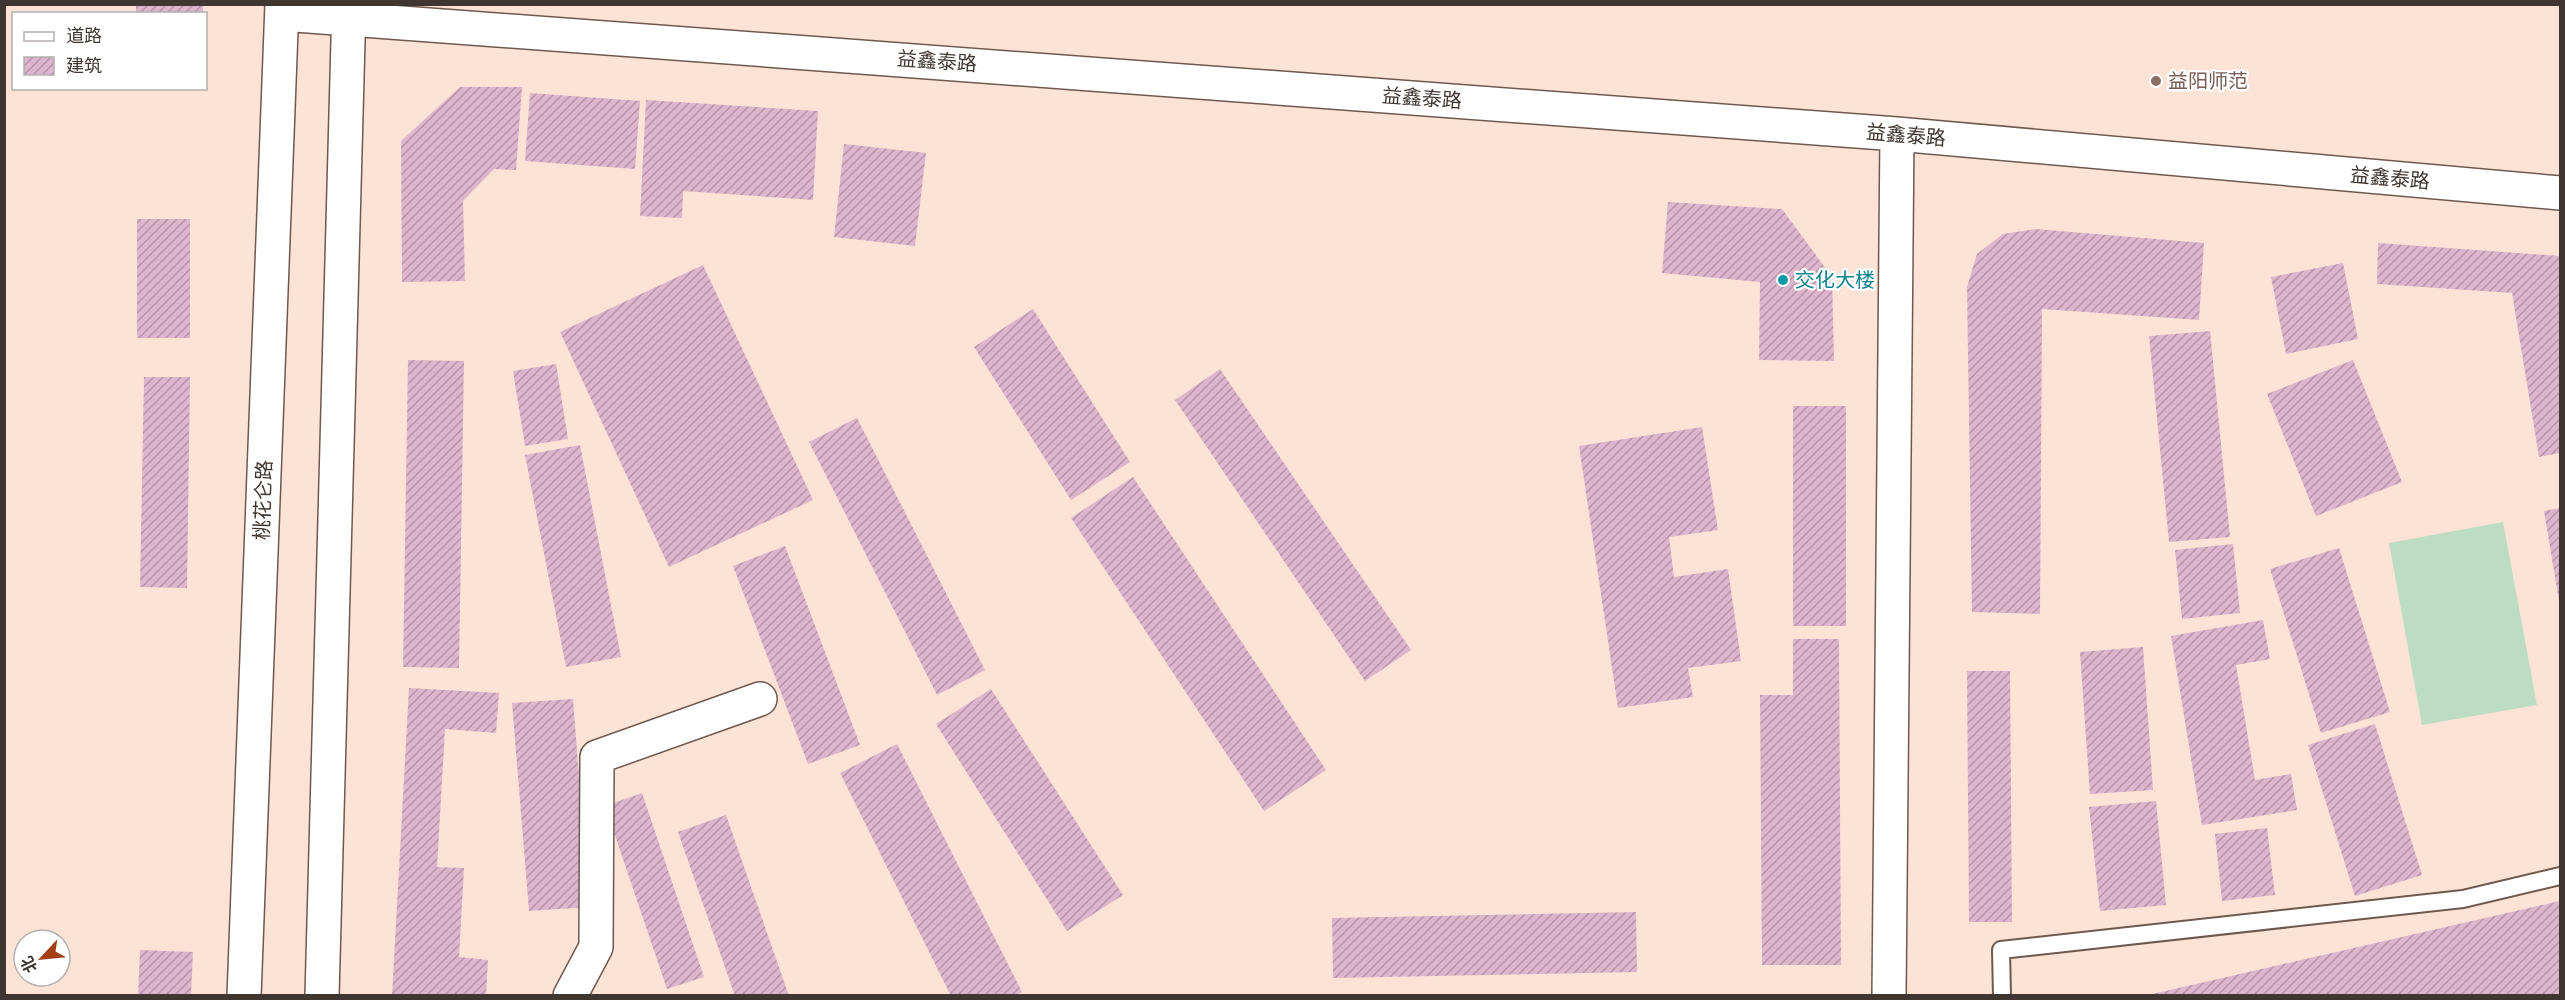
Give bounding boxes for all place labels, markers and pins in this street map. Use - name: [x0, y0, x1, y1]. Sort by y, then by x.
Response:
- place label: 益阳师范: [2168, 67, 2248, 97]
- marker: 益阳师范: [2149, 74, 2163, 88]
- place label: 交化大楼: [1795, 266, 1875, 296]
- marker: 交化大楼: [1776, 273, 1790, 287]

